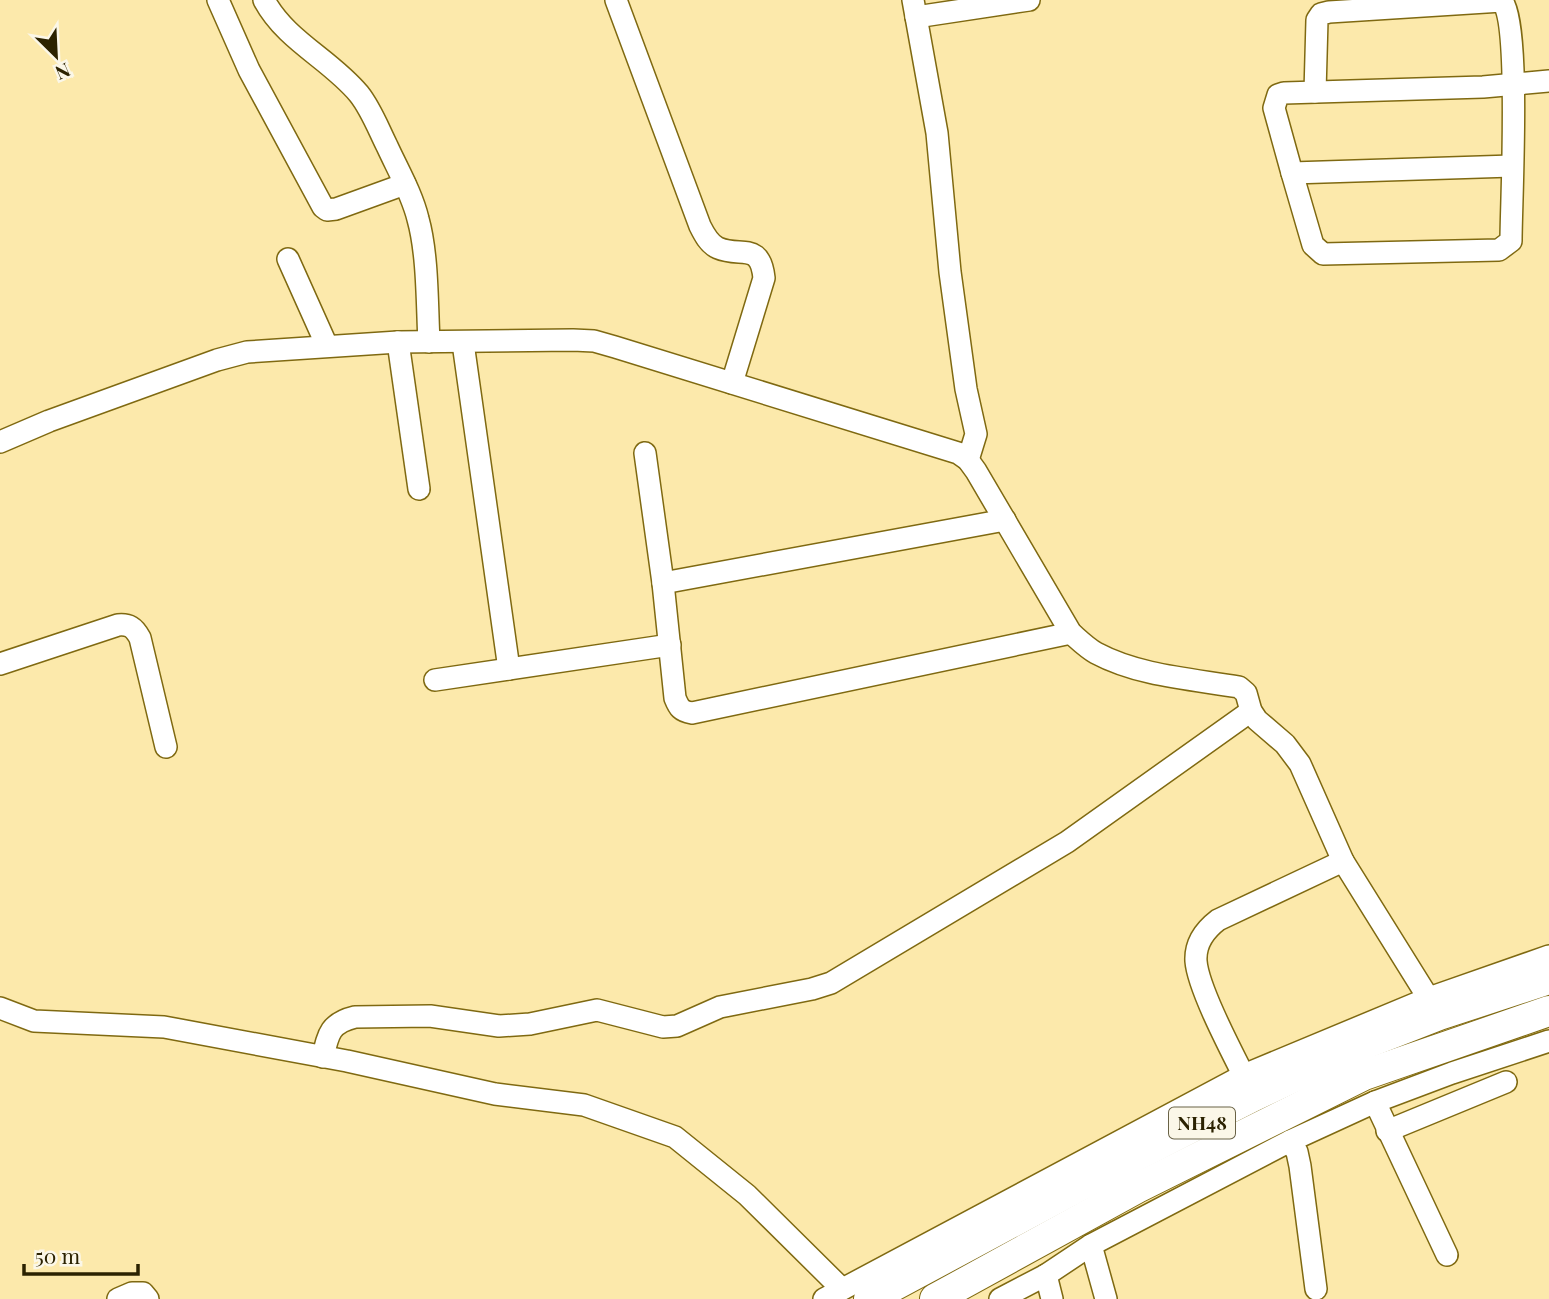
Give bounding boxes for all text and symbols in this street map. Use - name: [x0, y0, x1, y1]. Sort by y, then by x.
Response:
- north arrow: [21, 21, 91, 91]
- text: N: [52, 58, 75, 87]
- road number: NH48: [1169, 1107, 1235, 1138]
- scale bar: [24, 1232, 138, 1276]
- text: 50 m: [35, 1241, 81, 1269]

